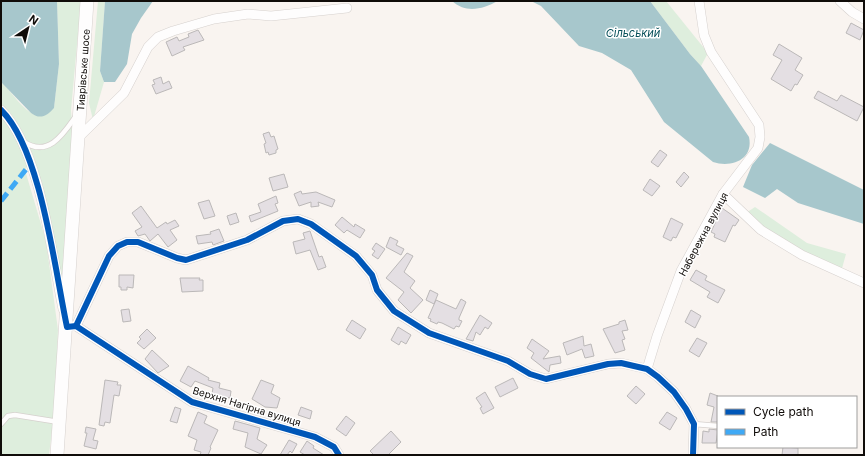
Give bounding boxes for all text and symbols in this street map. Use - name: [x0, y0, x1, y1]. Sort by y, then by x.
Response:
- north arrow: [8, 8, 48, 48]
- text: N: [26, 12, 41, 28]
- water label: Сільський: [606, 26, 661, 40]
- street label: Тиврівське шосе: [74, 28, 92, 112]
- street label: Набережна вулиця: [676, 190, 730, 278]
- street label: Верхня Нагірна вулиця: [191, 384, 303, 428]
- legend: [717, 396, 857, 448]
- text: Cycle path: [753, 404, 814, 419]
- text: Path: [753, 424, 778, 439]

